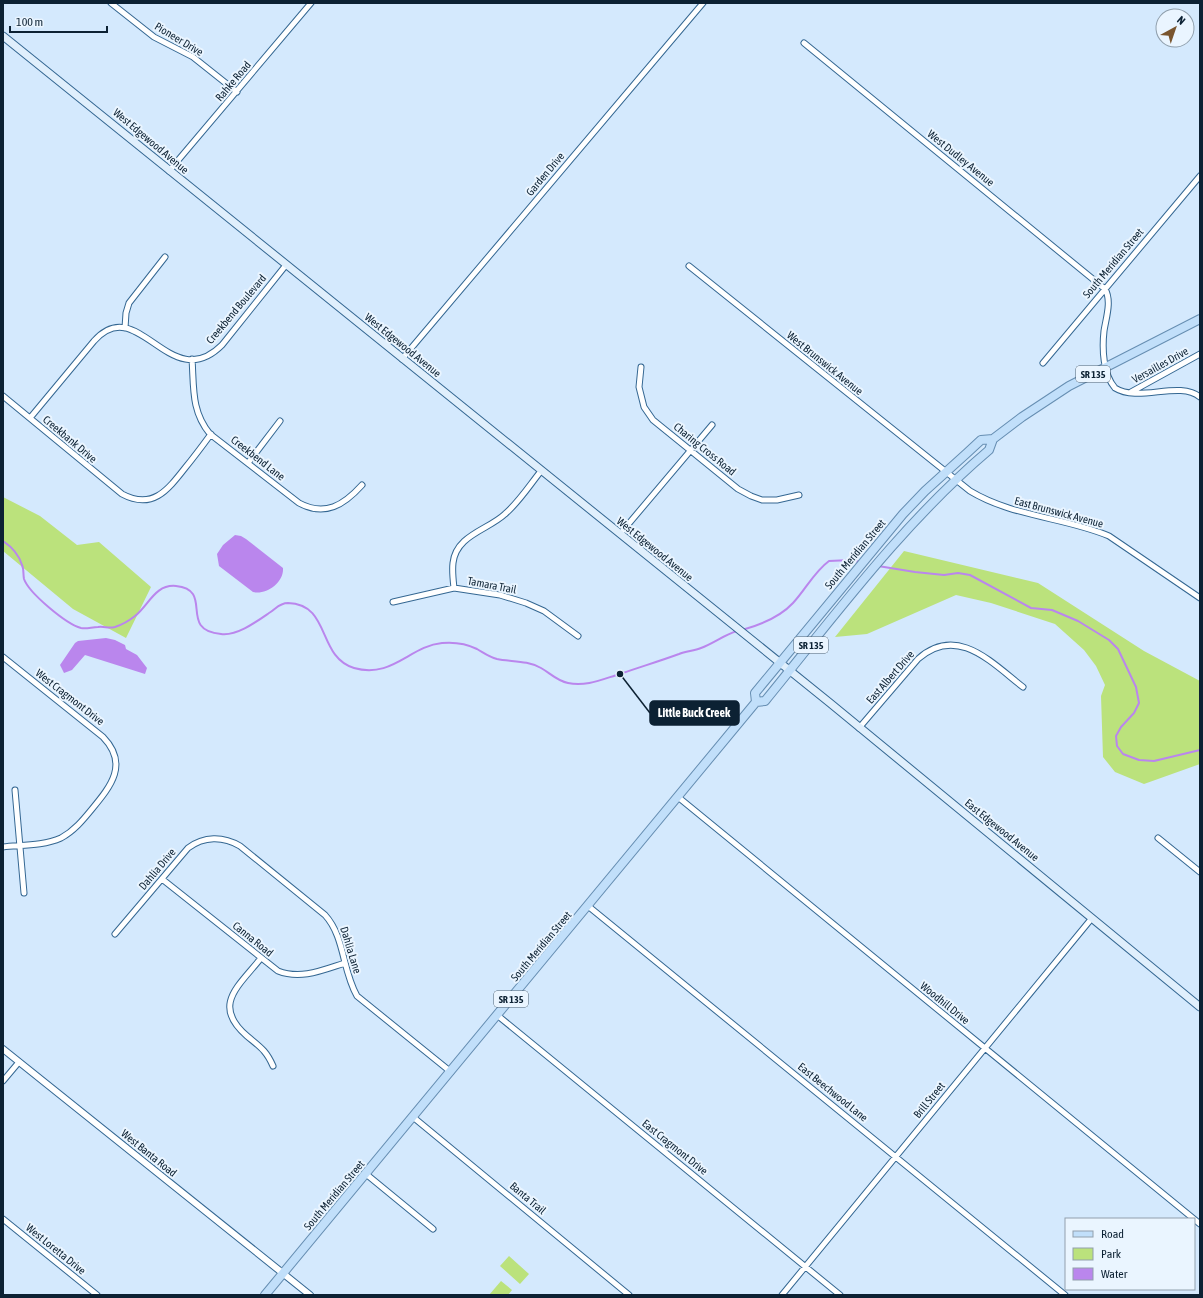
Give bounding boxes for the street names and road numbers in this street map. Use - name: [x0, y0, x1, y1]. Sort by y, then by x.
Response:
- street label: Pioneer Drive: [153, 20, 205, 58]
- street label: Rahke Road: [213, 59, 253, 103]
- street label: West Edgewood Avenue: [111, 106, 191, 176]
- street label: West Dudley Avenue: [925, 128, 997, 188]
- street label: Garden Drive: [524, 150, 567, 198]
- street label: South Meridian Street: [1080, 226, 1146, 300]
- street label: Creekbend Boulevard: [204, 272, 268, 346]
- street label: West Edgewood Avenue: [363, 311, 443, 379]
- street label: West Brunswick Avenue: [785, 329, 865, 397]
- street label: Versailles Drive: [1130, 345, 1190, 385]
- road number: SR 135: [1076, 366, 1110, 382]
- street label: Creekbank Drive: [41, 413, 99, 465]
- street label: Charing Cross Road: [672, 420, 738, 478]
- street label: Creekbend Lane: [229, 433, 287, 483]
- street label: East Brunswick Avenue: [1013, 494, 1105, 530]
- street label: West Edgewood Avenue: [615, 515, 695, 583]
- street label: South Meridian Street: [822, 517, 888, 591]
- street label: Tamara Trail: [466, 574, 518, 596]
- road number: SR 135: [794, 637, 828, 653]
- street label: East Albert Drive: [864, 648, 916, 706]
- street label: West Cragmont Drive: [33, 667, 107, 727]
- street label: East Edgewood Avenue: [963, 797, 1041, 863]
- street label: Dahlia Drive: [136, 846, 178, 892]
- street label: South Meridian Street: [508, 909, 574, 983]
- street label: Canna Road: [230, 919, 276, 959]
- street label: Dahlia Lane: [338, 925, 364, 975]
- street label: Woodhill Drive: [918, 980, 972, 1026]
- road number: SR 135: [494, 991, 528, 1007]
- street label: East Beechwood Lane: [796, 1060, 870, 1124]
- street label: Brill Street: [911, 1080, 947, 1120]
- street label: East Cragmont Drive: [640, 1117, 710, 1177]
- street label: West Banta Road: [119, 1127, 179, 1179]
- street label: South Meridian Street: [301, 1158, 367, 1232]
- street label: Banta Trail: [508, 1180, 548, 1217]
- street label: West Loretta Drive: [24, 1221, 88, 1277]

